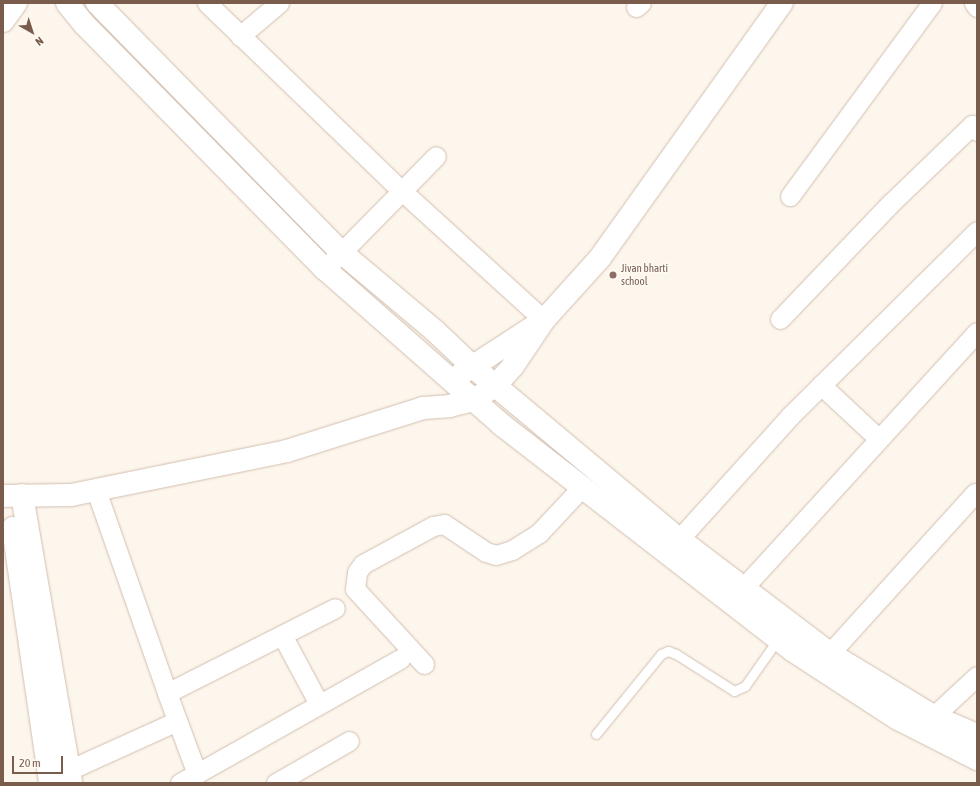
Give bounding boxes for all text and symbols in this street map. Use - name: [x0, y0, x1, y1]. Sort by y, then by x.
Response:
- north arrow: [12, 12, 52, 52]
- text: N: [33, 35, 46, 48]
- place label: Jivan bharti school: [621, 262, 668, 288]
- marker: Jivan bharti school: [608, 270, 618, 280]
- scale bar: [14, 748, 65, 774]
- text: 20 m: [19, 756, 41, 770]

